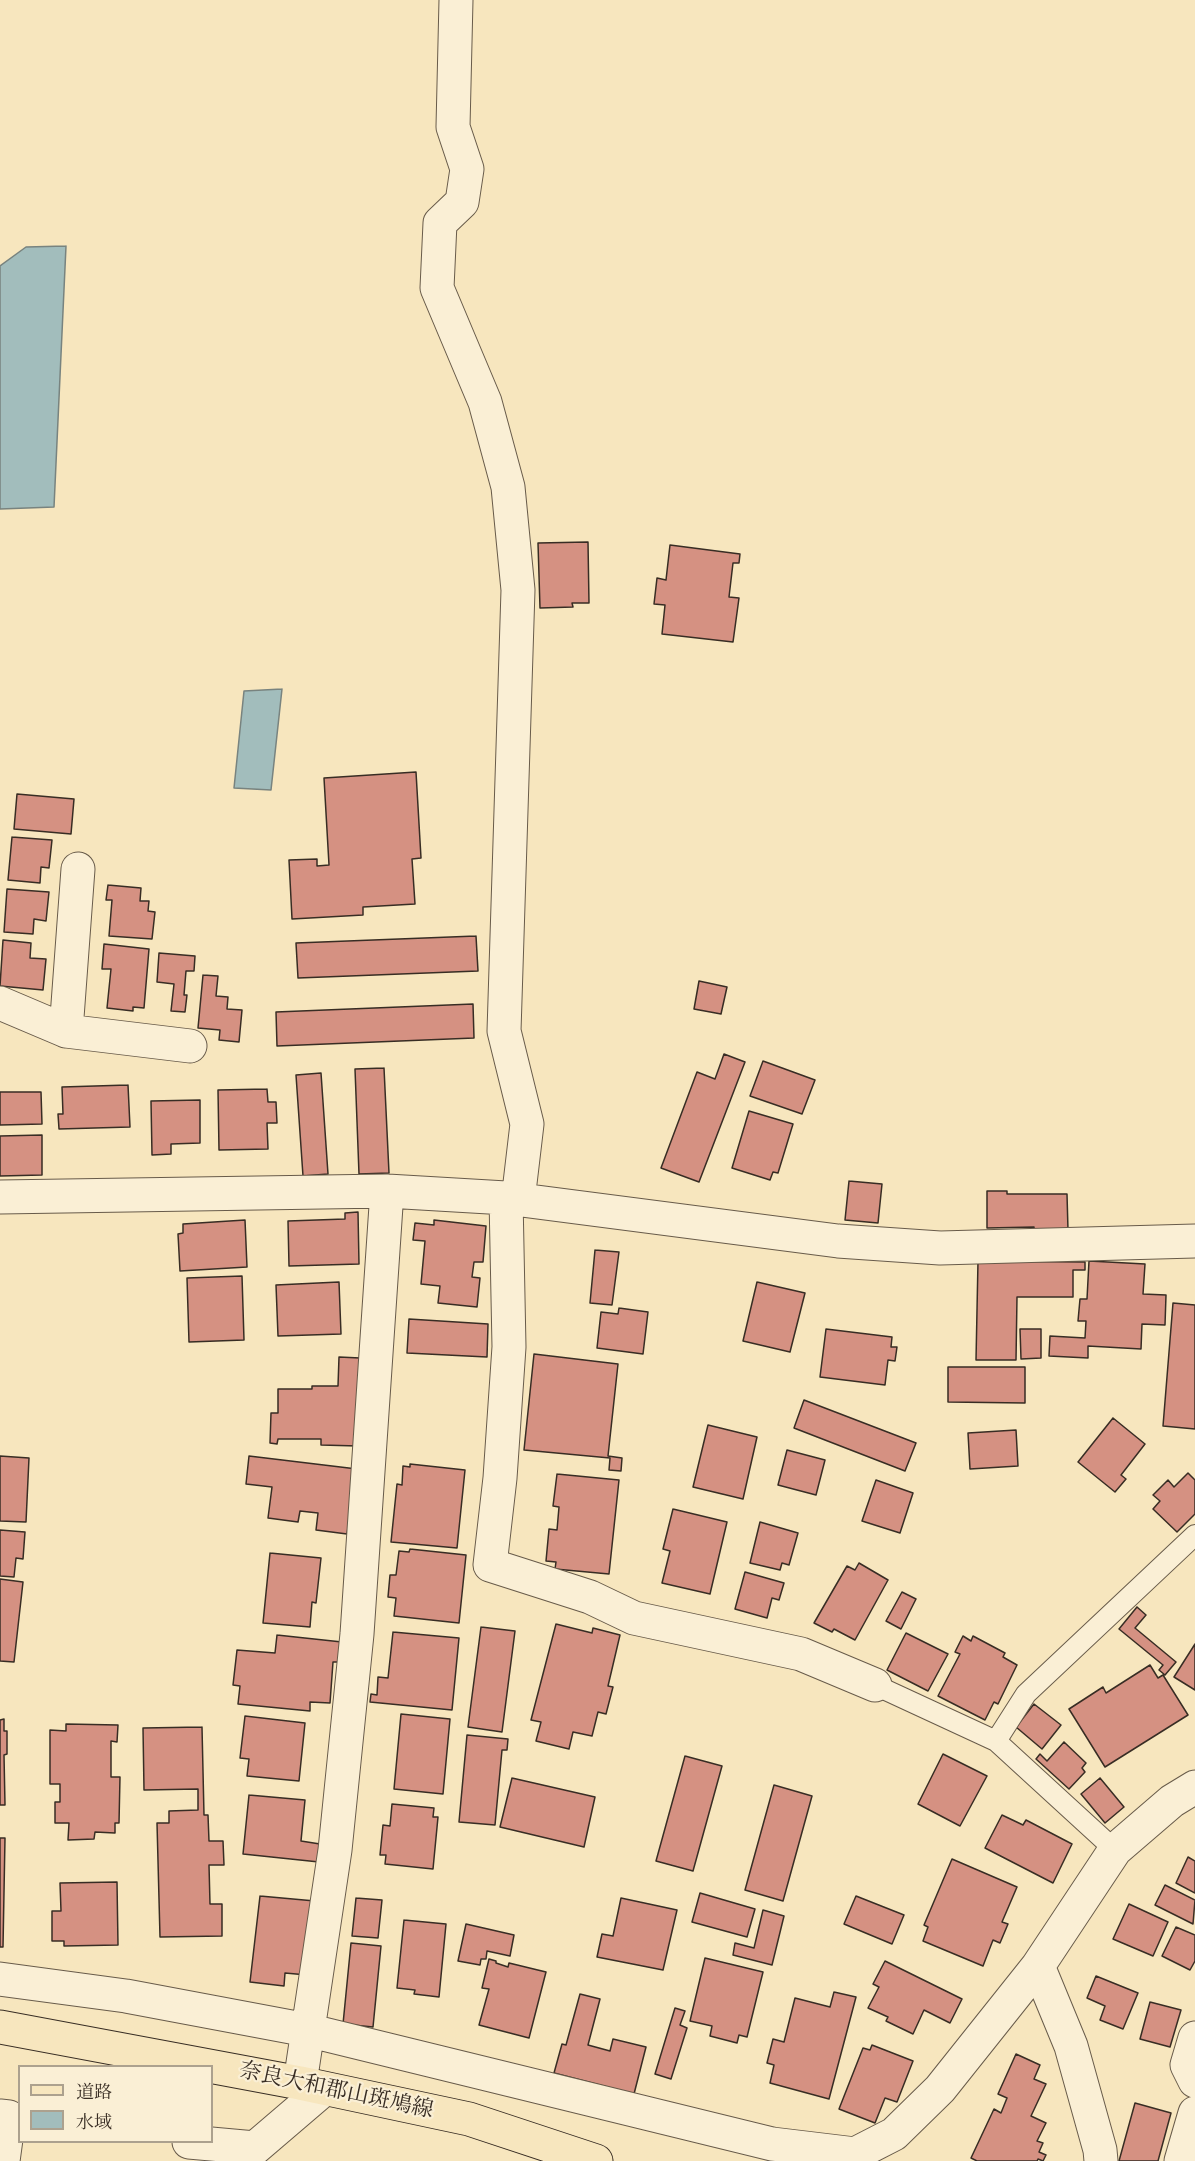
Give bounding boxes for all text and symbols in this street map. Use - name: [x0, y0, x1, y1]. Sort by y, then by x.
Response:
- street label: 奈良大和郡山斑鳩線: [236, 2059, 436, 2125]
- legend: [18, 2065, 213, 2143]
- text: 道路: [76, 2082, 112, 2104]
- text: 水域: [76, 2112, 112, 2134]

